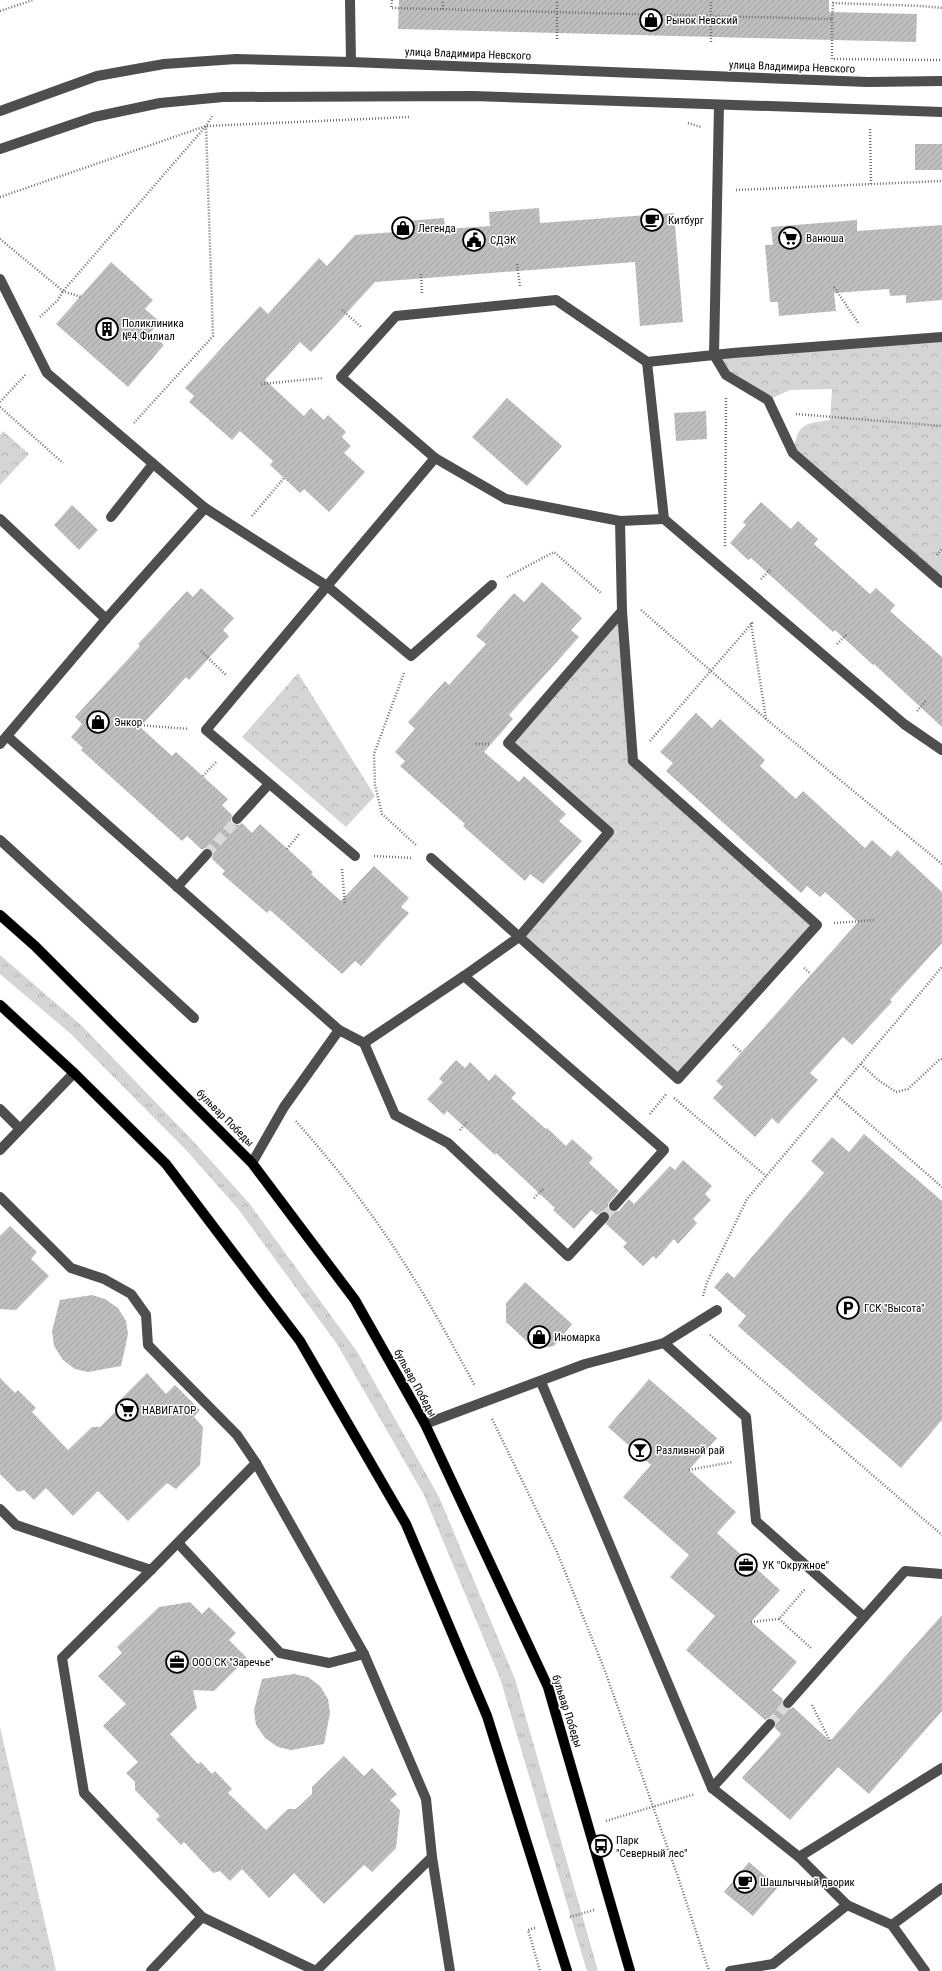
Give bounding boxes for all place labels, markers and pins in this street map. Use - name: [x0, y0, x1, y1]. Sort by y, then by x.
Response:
- shop icon: Рынок Невский: [638, 7, 664, 33]
- place label: Рынок Невский: [666, 14, 738, 27]
- cafe icon: Китбург: [639, 207, 665, 233]
- place label: Китбург: [668, 214, 704, 227]
- shop icon: Легенда: [390, 215, 416, 241]
- place label: Легенда: [418, 222, 456, 235]
- supermarket icon: Ванюша: [777, 225, 803, 251]
- public building icon: СДЭК: [461, 227, 487, 253]
- place label: Ванюша: [806, 232, 844, 245]
- place label: СДЭК: [490, 234, 517, 247]
- building icon: Поликлиника №4 Филиал: [94, 316, 120, 342]
- place label: Поликлиника №4 Филиал: [122, 317, 184, 343]
- shop icon: Энкор: [85, 709, 111, 735]
- place label: Энкор: [114, 716, 142, 729]
- parking icon: ГСК "Высота": [835, 1295, 861, 1321]
- place label: ГСК "Высота": [864, 1302, 924, 1315]
- shop icon: Иномарка: [526, 1324, 552, 1350]
- place label: Иномарка: [554, 1331, 600, 1344]
- supermarket icon: НАВИГАТОР: [114, 1397, 140, 1423]
- place label: НАВИГАТОР: [142, 1404, 196, 1417]
- bar icon: Разливной рай: [627, 1437, 653, 1463]
- place label: Разливной рай: [656, 1444, 725, 1457]
- office icon: УК "Окружное": [733, 1552, 759, 1578]
- place label: УК "Окружное": [762, 1559, 829, 1572]
- office icon: ООО СК "Заречье": [164, 1649, 190, 1675]
- place label: ООО СК "Заречье": [192, 1656, 274, 1669]
- bus stop icon: Парк "Северный лес": [588, 1833, 614, 1859]
- place label: Парк "Северный лес": [616, 1834, 688, 1860]
- cafe icon: Шашлычный дворик: [732, 1869, 758, 1895]
- place label: Шашлычный дворик: [760, 1876, 856, 1889]

